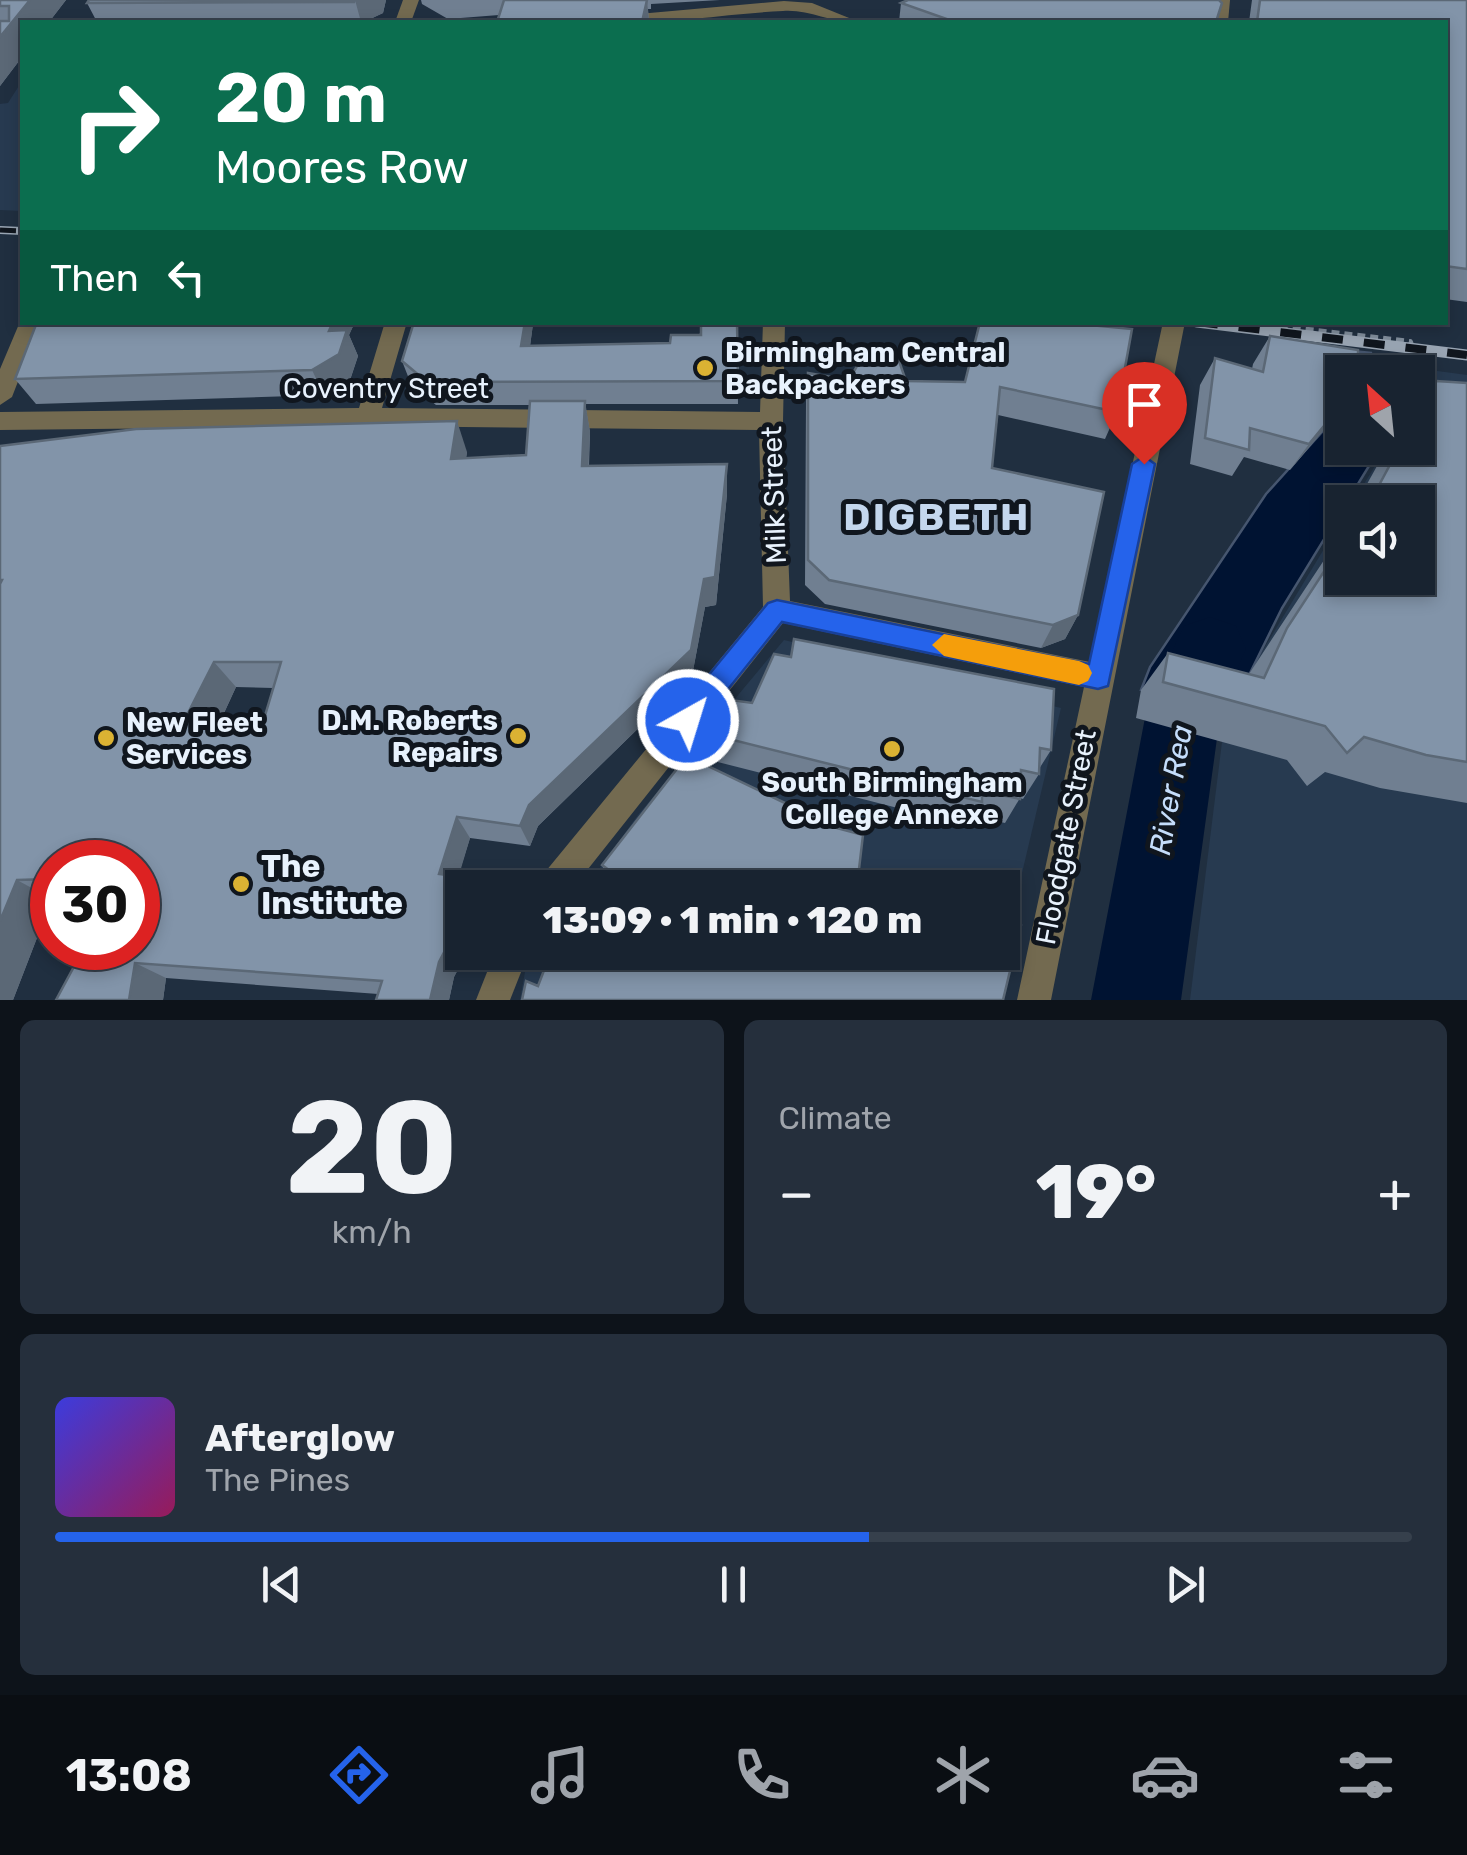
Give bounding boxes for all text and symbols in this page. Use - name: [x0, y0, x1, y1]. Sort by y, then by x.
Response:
- text: 20 m: [215, 57, 387, 140]
- icon: right: [50, 60, 180, 190]
- text: Moores Row: [215, 141, 469, 194]
- icon: left: [159, 250, 214, 305]
- text: Then: [50, 255, 139, 301]
- place label: Birmingham Central Backpackers: [725, 336, 1005, 401]
- north arrow: [1325, 355, 1435, 465]
- map controls: [1325, 355, 1435, 595]
- marker: Birmingham Central Backpackers: [694, 357, 716, 379]
- pin: [1102, 362, 1187, 465]
- street label: Coventry Street: [283, 372, 489, 405]
- icon: arrive: [1117, 377, 1172, 432]
- street label: Milk Street: [755, 426, 793, 564]
- button: sound: [1325, 485, 1435, 595]
- district label: DIGBETH: [843, 494, 1031, 540]
- position arrow: [636, 668, 740, 772]
- place label: D.M. Roberts Repairs: [321, 704, 498, 769]
- place label: New Fleet Services: [126, 706, 263, 771]
- water label: River Rea: [1142, 722, 1200, 858]
- marker: D.M. Roberts Repairs: [507, 725, 529, 747]
- marker: New Fleet Services: [95, 727, 117, 749]
- street label: Floodgate Street: [1029, 727, 1103, 947]
- marker: South Birmingham College Annexe: [881, 738, 903, 760]
- place label: South Birmingham College Annexe: [761, 766, 1023, 831]
- speed limit sign: 30: [30, 840, 160, 970]
- place label: The Institute: [261, 847, 403, 922]
- marker: The Institute: [230, 873, 252, 895]
- text: 13:09 · 1 min · 120 m: [543, 897, 922, 943]
- text: 20: [285, 1070, 458, 1225]
- text: Climate: [779, 1099, 892, 1137]
- text: 19°: [1036, 1148, 1156, 1237]
- text: −: [779, 1161, 814, 1226]
- text: +: [1378, 1161, 1412, 1226]
- text: km/h: [332, 1213, 412, 1251]
- text: Afterglow: [205, 1415, 395, 1461]
- text: The Pines: [205, 1461, 350, 1499]
- icon: previous: [254, 1557, 309, 1612]
- icon: pause: [706, 1557, 761, 1612]
- icon: next: [1158, 1557, 1213, 1612]
- icon: directions: [324, 1740, 394, 1810]
- icon: music: [525, 1740, 595, 1810]
- icon: phone: [727, 1740, 797, 1810]
- icon: climate: [928, 1740, 998, 1810]
- icon: car: [1130, 1740, 1200, 1810]
- icon: filters: [1331, 1740, 1401, 1810]
- text: 13:08: [66, 1749, 192, 1802]

